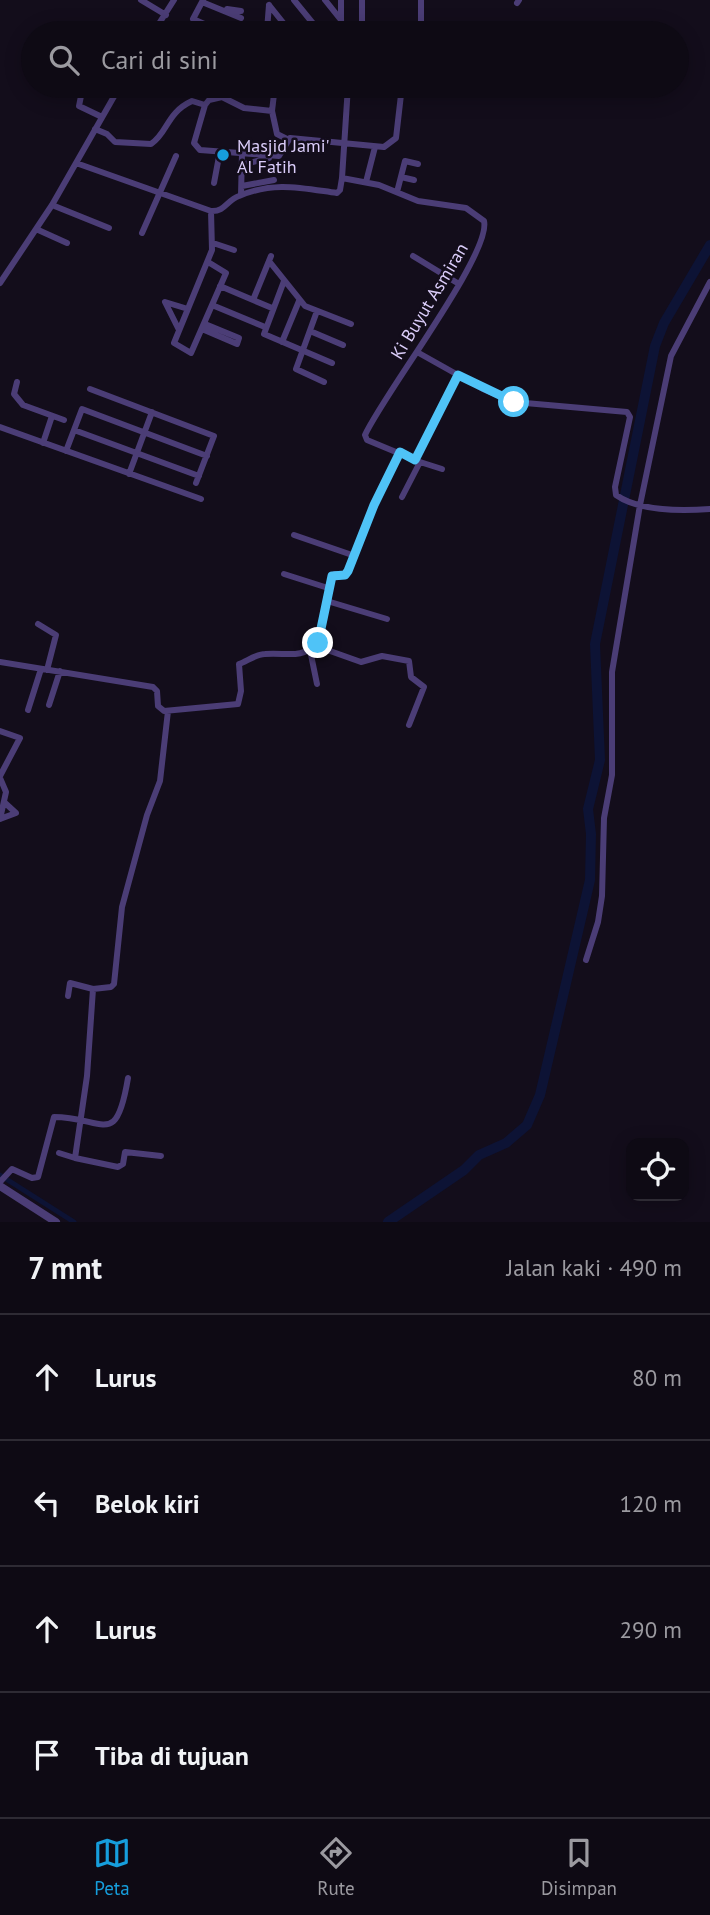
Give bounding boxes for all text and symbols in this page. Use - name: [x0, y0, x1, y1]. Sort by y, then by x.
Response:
- search box: [21, 21, 689, 98]
- icon: search: [45, 41, 83, 79]
- text: Cari di sini: [101, 43, 218, 76]
- place label: Masjid Jami' Al Fatih: [237, 134, 329, 178]
- marker: Masjid Jami' Al Fatih: [215, 147, 231, 163]
- street label: Ki Buyut Asmiran: [385, 239, 473, 363]
- route start: [498, 386, 529, 417]
- route end: [302, 627, 333, 658]
- map controls: [626, 1138, 689, 1201]
- button: locate: [626, 1138, 689, 1201]
- text: 7 mnt: [28, 1248, 102, 1287]
- text: Jalan kaki · 490 m: [507, 1253, 682, 1282]
- icon: ahead: [28, 1358, 66, 1396]
- text: Lurus: [95, 1361, 156, 1394]
- text: 80 m: [632, 1363, 682, 1392]
- icon: left: [28, 1484, 66, 1522]
- text: Belok kiri: [95, 1487, 200, 1520]
- text: 120 m: [620, 1489, 682, 1518]
- icon: ahead: [28, 1610, 66, 1648]
- text: Lurus: [95, 1613, 156, 1646]
- text: 290 m: [620, 1615, 682, 1644]
- icon: arrive: [28, 1736, 66, 1774]
- text: Tiba di tujuan: [95, 1739, 249, 1772]
- tab: Peta: [93, 1834, 131, 1900]
- tab: Rute: [317, 1834, 355, 1900]
- tab: Disimpan: [541, 1834, 617, 1900]

